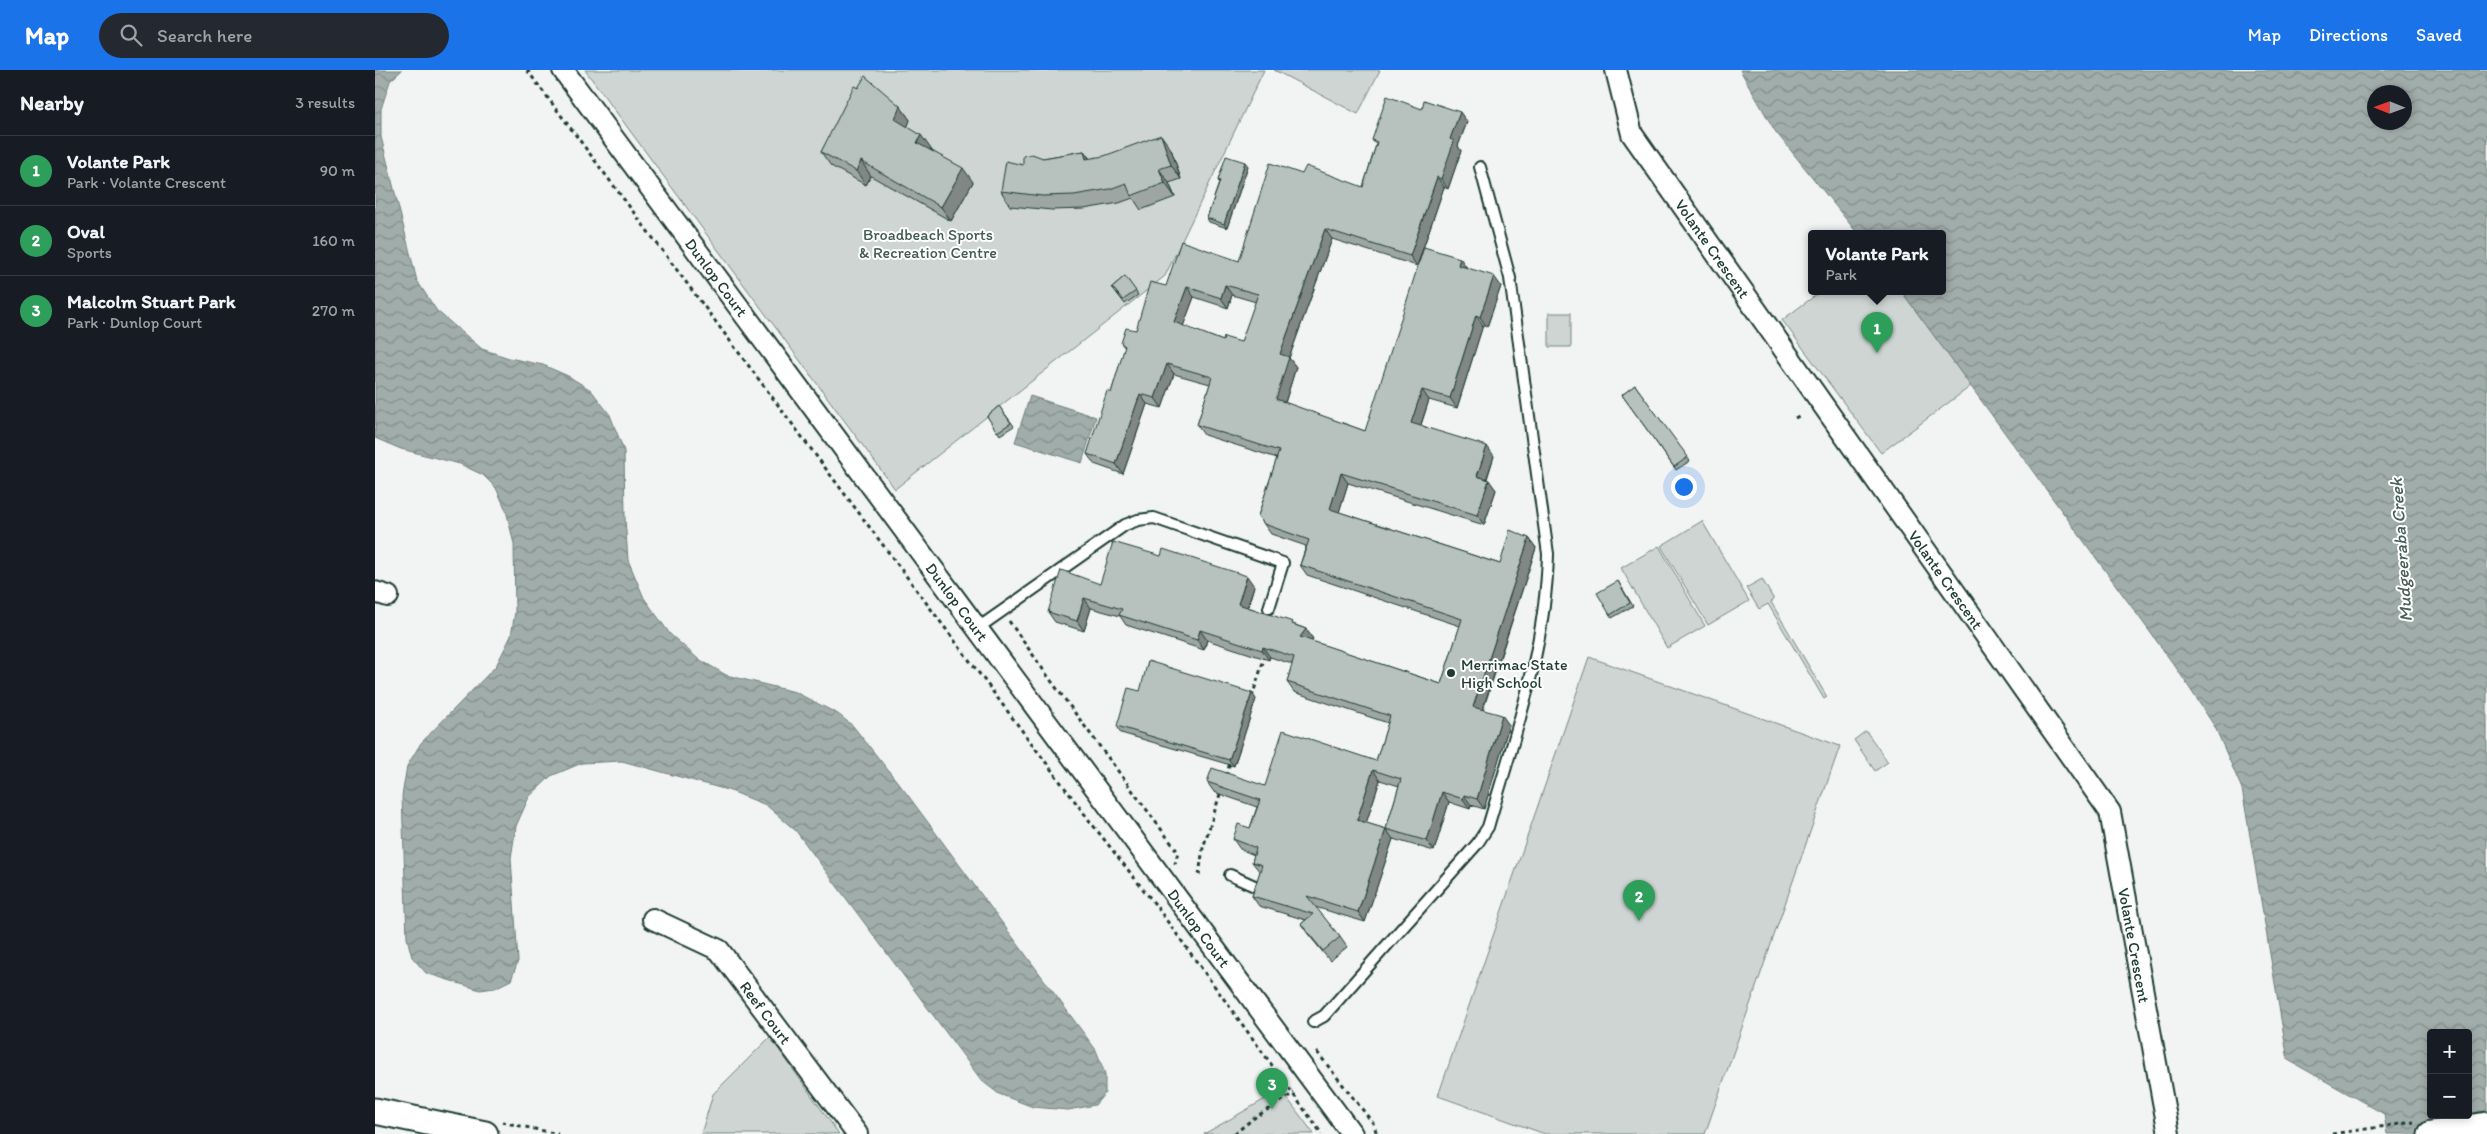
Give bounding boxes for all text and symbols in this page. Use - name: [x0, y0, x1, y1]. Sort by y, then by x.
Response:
- search box: [99, 13, 449, 58]
- text: Map: [25, 21, 69, 50]
- icon: search: [117, 21, 145, 49]
- text: Search here: [157, 24, 252, 47]
- text: Map: [2248, 24, 2281, 46]
- text: Directions: [2309, 24, 2388, 46]
- text: Saved: [2416, 24, 2462, 46]
- north arrow: [2367, 85, 2412, 130]
- text: Nearby: [20, 90, 84, 115]
- text: 3 results: [295, 93, 355, 112]
- text: Volante Park: [67, 150, 170, 173]
- text: 1: [32, 161, 40, 180]
- text: 90 m: [320, 161, 355, 180]
- text: Park · Volante Crescent: [67, 173, 226, 192]
- street label: Volante Crescent: [1671, 195, 1754, 302]
- text: Oval: [67, 220, 105, 243]
- park label: Broadbeach Sports & Recreation Centre: [859, 225, 997, 262]
- popup: [1808, 230, 1946, 295]
- text: 2: [32, 231, 40, 250]
- text: 160 m: [312, 231, 355, 250]
- street label: Dunlop Court: [681, 234, 752, 320]
- text: Volante Park: [1826, 242, 1928, 265]
- text: Sports: [67, 243, 112, 262]
- text: Park: [1826, 265, 1857, 284]
- text: Malcolm Stuart Park: [67, 290, 236, 313]
- text: 3: [32, 301, 40, 320]
- text: 270 m: [312, 301, 355, 320]
- pin: 1: [1861, 312, 1893, 353]
- text: Park · Dunlop Court: [67, 313, 202, 332]
- your location: [1671, 474, 1697, 500]
- water label: Mudgeeraba Creek: [2385, 476, 2417, 623]
- street label: Volante Crescent: [1905, 526, 1987, 633]
- street label: Dunlop Court: [922, 559, 993, 645]
- place label: Merrimac State High School: [1461, 655, 1568, 692]
- marker: Merrimac State High School: [1445, 667, 1457, 679]
- pin: 2: [1623, 880, 1655, 921]
- street label: Dunlop Court: [1164, 885, 1234, 971]
- street label: Volante Crescent: [2115, 886, 2154, 1004]
- street label: Reef Court: [736, 977, 796, 1048]
- map controls: [2427, 1029, 2472, 1119]
- button: +: [2427, 1029, 2472, 1074]
- pin: 3: [1256, 1068, 1288, 1109]
- button: −: [2427, 1074, 2472, 1119]

